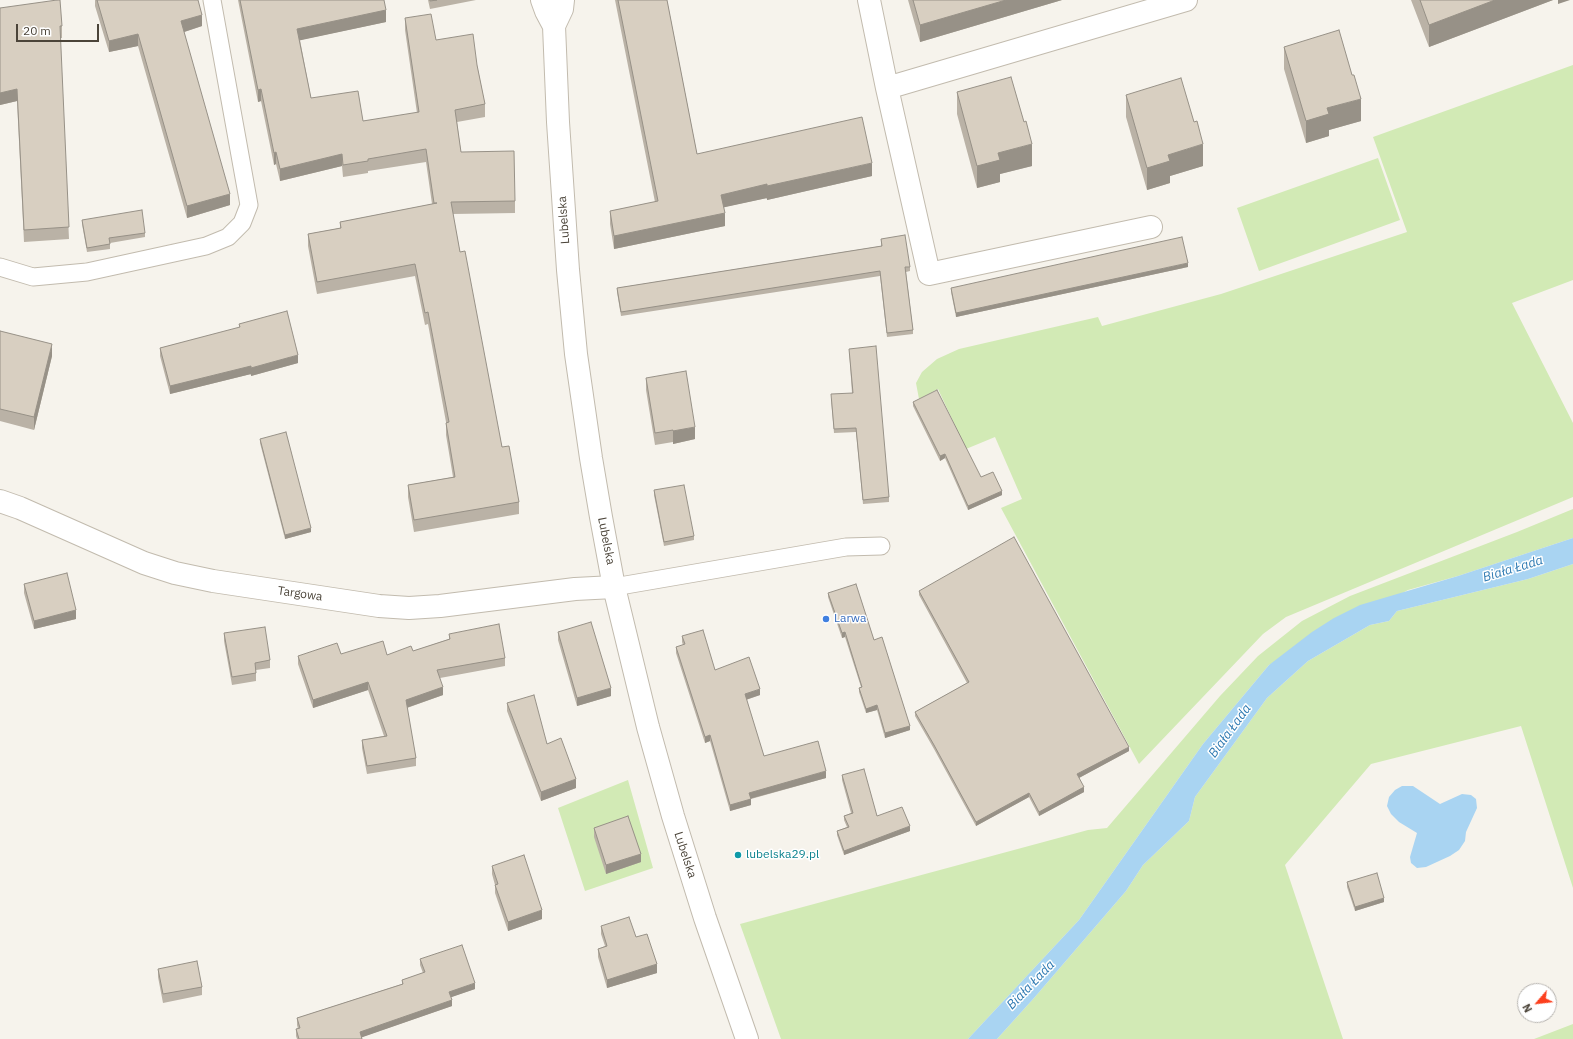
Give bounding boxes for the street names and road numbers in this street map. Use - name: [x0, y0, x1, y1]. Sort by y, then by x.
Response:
- street label: Lubelska: [555, 196, 573, 244]
- street label: Lubelska: [594, 516, 618, 566]
- street label: Targowa: [277, 584, 323, 604]
- street label: Lubelska: [671, 830, 699, 880]

